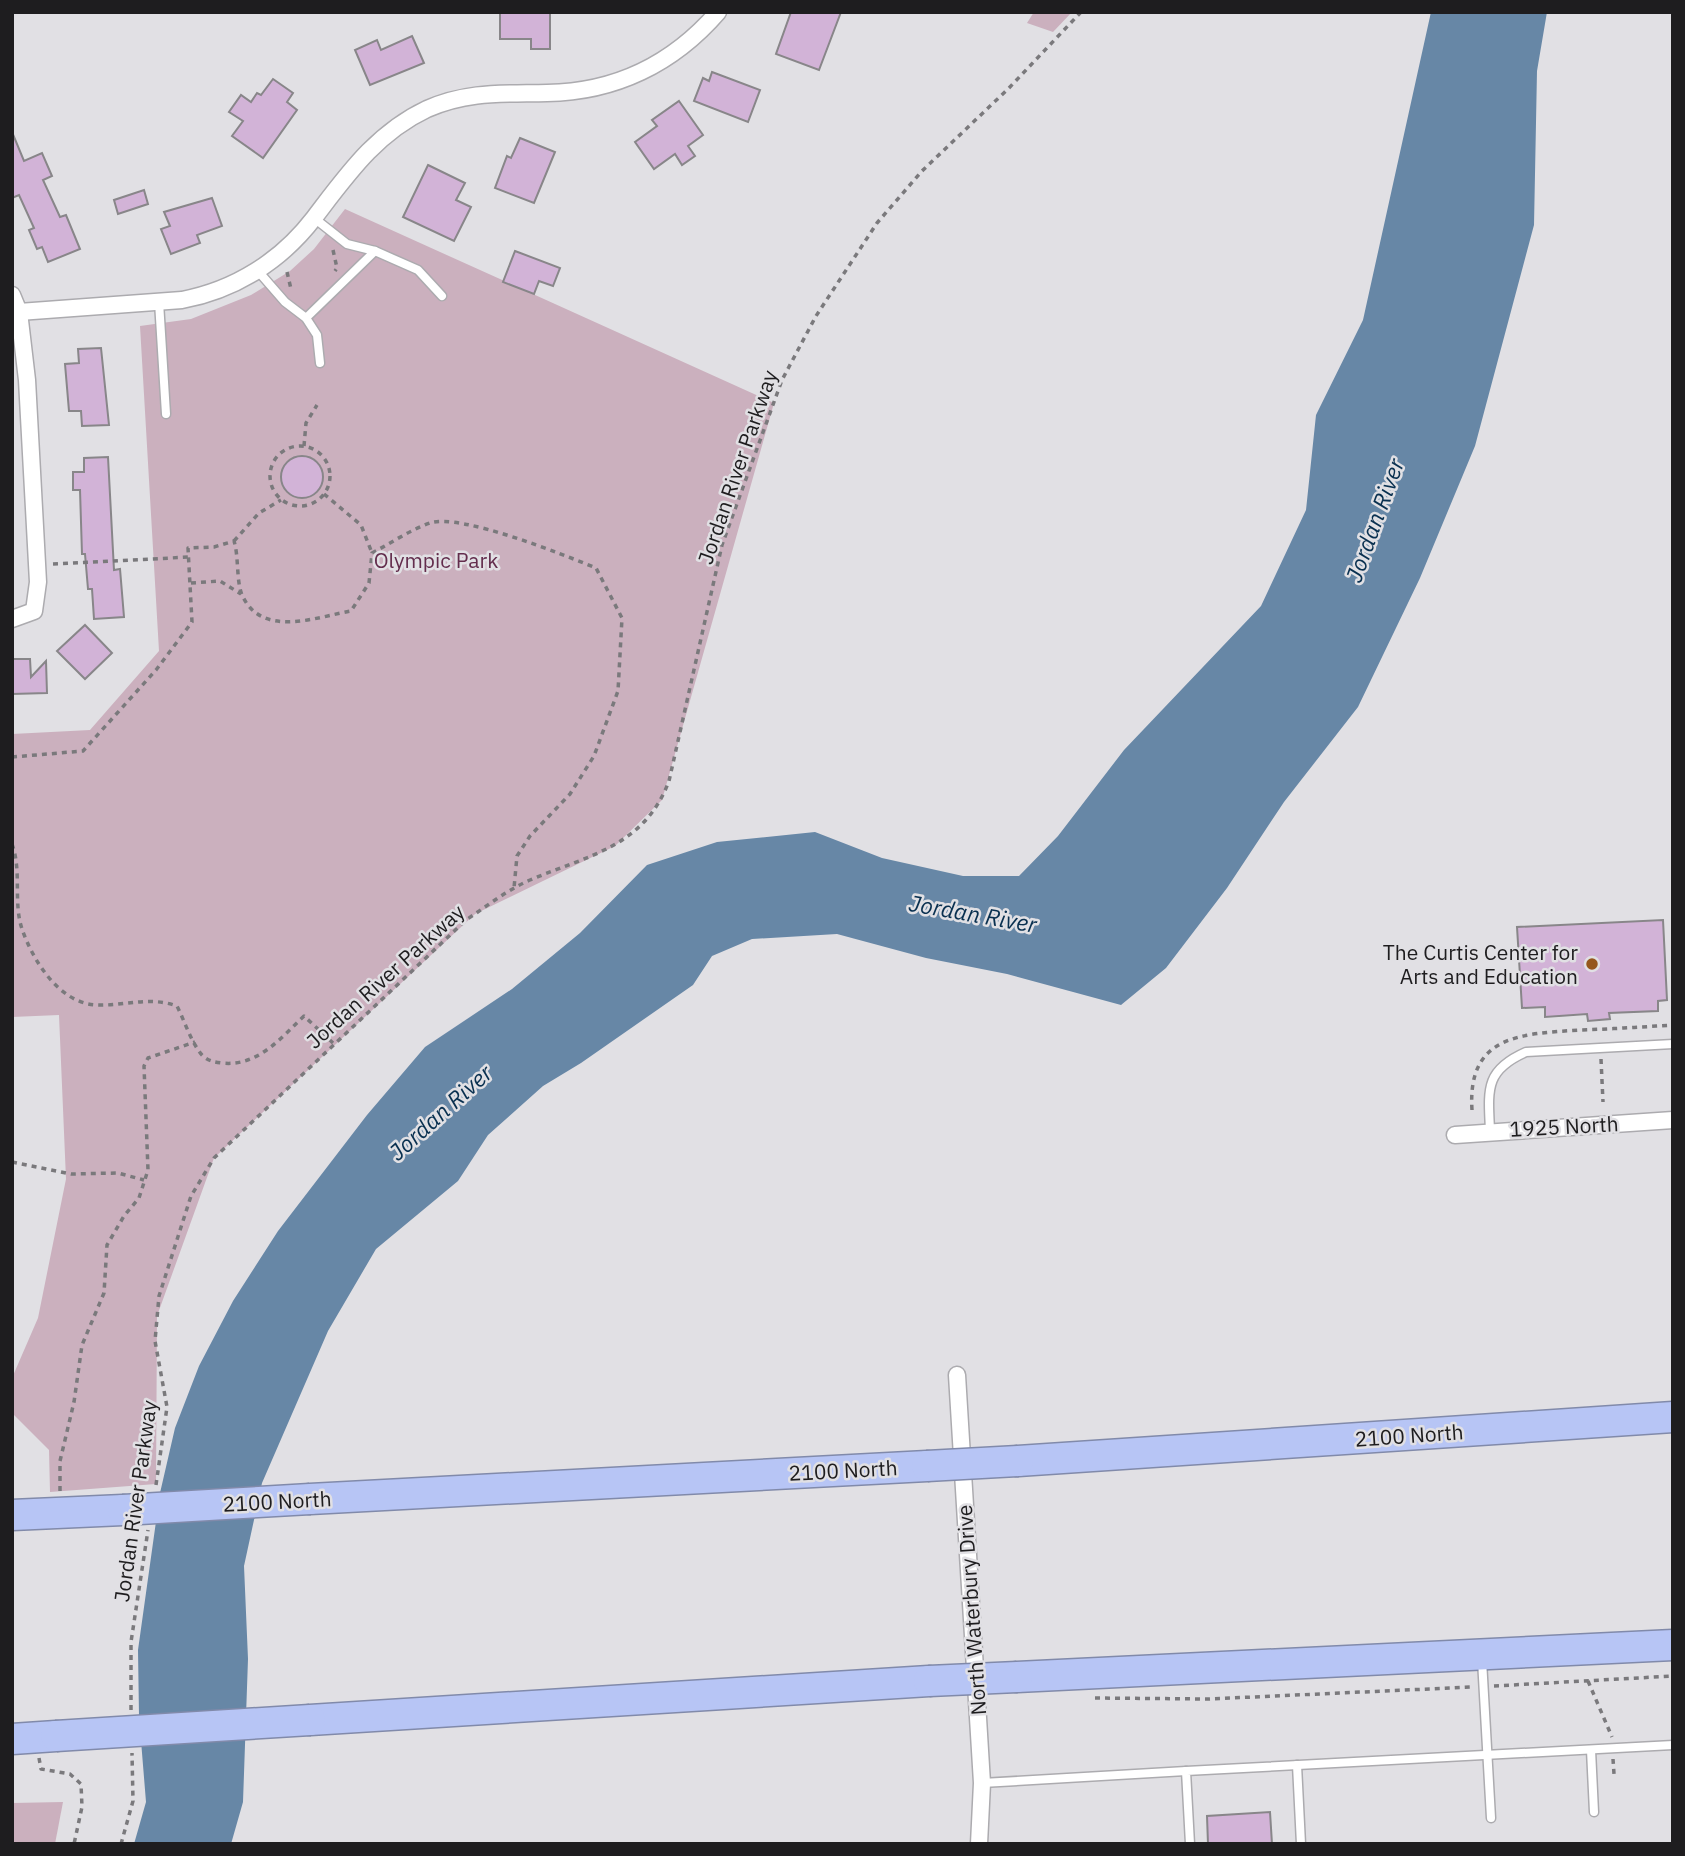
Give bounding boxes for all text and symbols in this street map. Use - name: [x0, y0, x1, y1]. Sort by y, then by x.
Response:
- street label: Jordan River Parkway: [691, 366, 784, 568]
- water label: Jordan River: [1338, 454, 1410, 586]
- park label: Olympic Park: [374, 546, 498, 574]
- water label: Jordan River: [907, 887, 1040, 939]
- street label: Jordan River Parkway: [300, 897, 470, 1054]
- place label: The Curtis Center for Arts and Education: [1383, 938, 1578, 990]
- marker: The Curtis Center for Arts and Education: [1584, 956, 1600, 972]
- water label: Jordan River: [382, 1057, 498, 1166]
- street label: 1925 North: [1509, 1109, 1619, 1143]
- street label: Jordan River Parkway: [107, 1398, 163, 1604]
- street label: 2100 North: [1354, 1417, 1464, 1453]
- street label: 2100 North: [788, 1453, 898, 1487]
- street label: 2100 North: [222, 1484, 332, 1518]
- street label: North Waterbury Drive: [950, 1504, 992, 1716]

